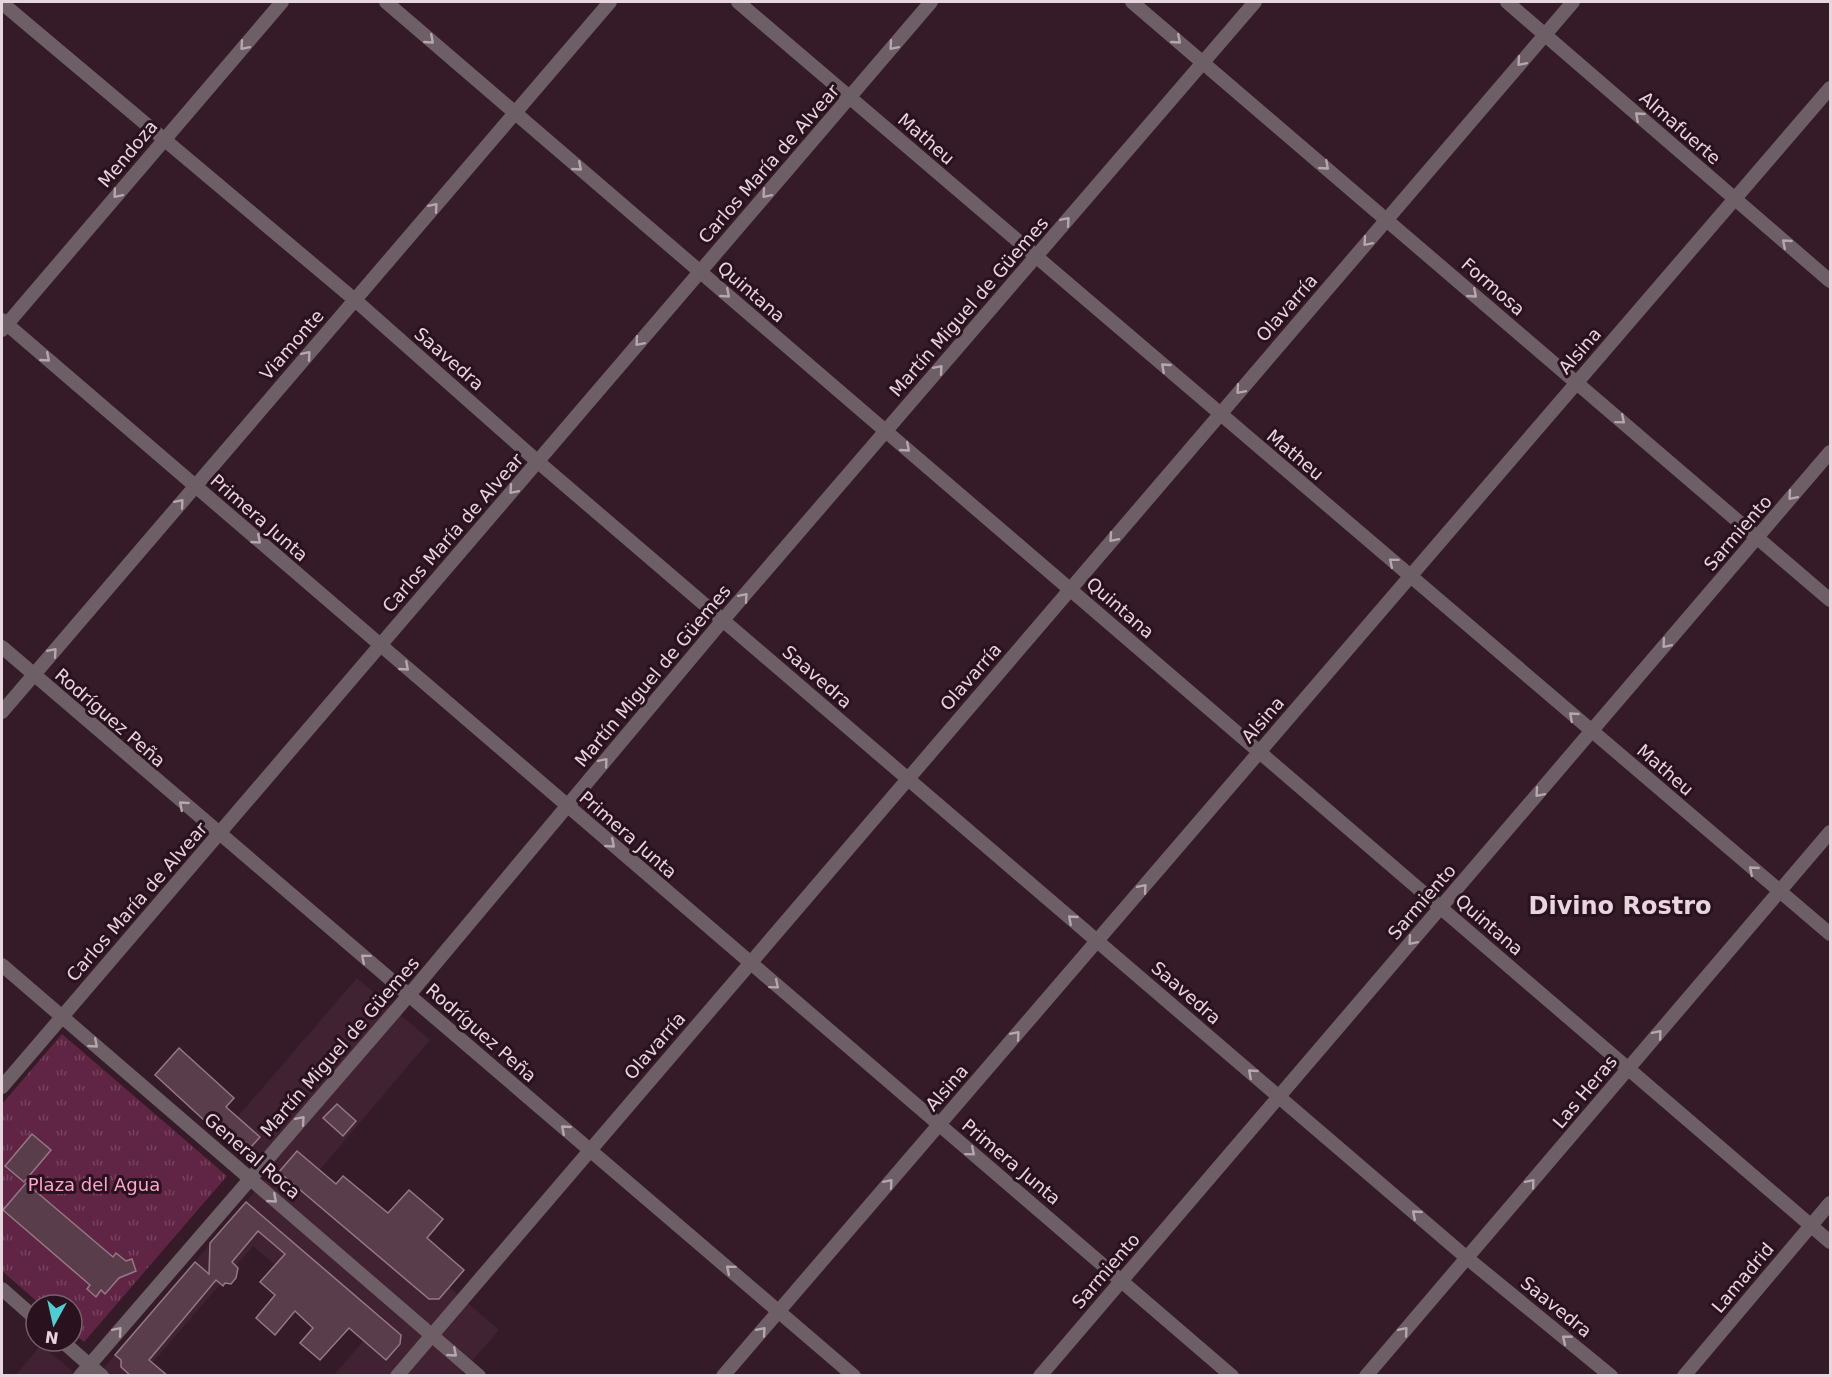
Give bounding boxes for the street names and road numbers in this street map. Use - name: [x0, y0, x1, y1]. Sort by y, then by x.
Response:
- street label: Carlos María de Alvear: [694, 80, 844, 247]
- street label: Almafuerte: [1636, 87, 1725, 168]
- street label: Matheu: [894, 109, 959, 169]
- street label: Mendoza: [94, 116, 162, 191]
- street label: Martín Miguel de Güemes: [885, 213, 1052, 401]
- street label: Formosa: [1457, 254, 1529, 320]
- street label: Quintana: [713, 257, 789, 327]
- street label: Olavarría: [1252, 270, 1322, 346]
- street label: Viamonte: [255, 305, 328, 384]
- street label: Saavedra: [410, 323, 488, 394]
- street label: Alsina: [1554, 323, 1605, 378]
- street label: Matheu: [1263, 425, 1328, 484]
- street label: Carlos María de Alvear: [378, 449, 528, 616]
- street label: Primera Junta: [206, 470, 312, 566]
- street label: Sarmiento: [1699, 491, 1776, 575]
- street label: Quintana: [1082, 573, 1158, 643]
- street label: Martín Miguel de Güemes: [570, 580, 735, 771]
- street label: Olavarría: [936, 639, 1006, 715]
- street label: Saavedra: [778, 641, 856, 712]
- street label: Rodríguez Peña: [51, 664, 170, 771]
- street label: Alsina: [1237, 692, 1288, 747]
- street label: Matheu: [1633, 740, 1698, 800]
- street label: Primera Junta: [575, 787, 681, 883]
- street label: Carlos María de Alvear: [62, 818, 212, 985]
- street label: Sarmiento: [1383, 860, 1460, 944]
- street label: Quintana: [1451, 890, 1527, 960]
- street label: Martín Miguel de Güemes: [256, 953, 423, 1141]
- street label: Saavedra: [1147, 957, 1225, 1028]
- street label: Rodríguez Peña: [422, 979, 541, 1086]
- street label: Olavarría: [620, 1008, 690, 1084]
- street label: Las Heras: [1548, 1051, 1621, 1132]
- street label: Alsina: [921, 1060, 972, 1115]
- street label: General Roca: [200, 1108, 305, 1203]
- street label: Primera Junta: [958, 1114, 1065, 1209]
- street label: Sarmiento: [1067, 1229, 1144, 1313]
- street label: Lamadrid: [1707, 1238, 1778, 1317]
- street label: Saavedra: [1517, 1272, 1596, 1342]

